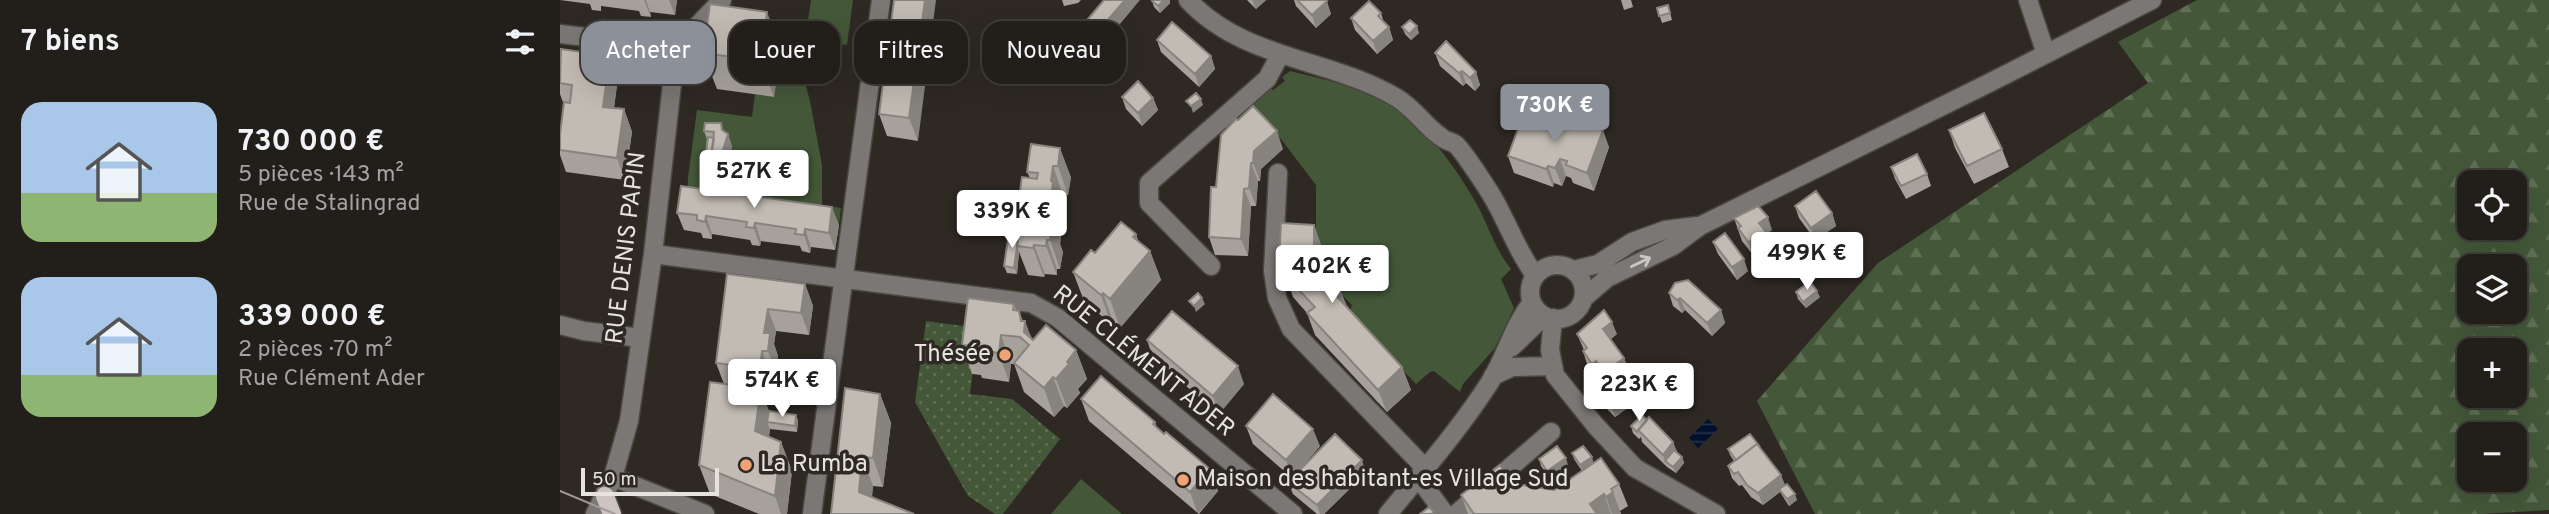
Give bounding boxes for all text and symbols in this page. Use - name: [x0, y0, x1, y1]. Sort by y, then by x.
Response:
- chip: Acheter: [581, 21, 715, 84]
- chip: Louer: [729, 21, 840, 84]
- chip: Filtres: [854, 21, 968, 84]
- chip: Nouveau: [982, 21, 1126, 84]
- icon: filters: [501, 23, 539, 61]
- text: 7 biens: [21, 24, 120, 61]
- pin: 730K €: [1498, 85, 1612, 144]
- text: 730K €: [1516, 92, 1594, 121]
- text: 730 000 €: [238, 124, 384, 161]
- icon: home: [77, 130, 161, 214]
- street label: RUE DENIS PAPIN: [600, 150, 654, 346]
- pin: 527K €: [697, 150, 811, 210]
- text: 527K €: [716, 158, 792, 187]
- text: 5 pièces · 143 m²: [238, 161, 404, 190]
- map controls: [2457, 170, 2527, 492]
- button: locate: [2457, 170, 2527, 240]
- text: Rue de Stalingrad: [238, 190, 421, 219]
- pin: 339K €: [955, 190, 1069, 250]
- text: 339K €: [973, 198, 1051, 227]
- pin: 499K €: [1750, 232, 1864, 292]
- text: 499K €: [1767, 240, 1847, 269]
- pin: 402K €: [1275, 246, 1389, 305]
- text: 402K €: [1292, 253, 1372, 282]
- one-way arrow: [1630, 254, 1651, 268]
- button: layers: [2457, 254, 2527, 324]
- street label: RUE CLÉMENT ADER: [1046, 278, 1241, 445]
- text: 339 000 €: [238, 299, 386, 336]
- icon: home: [77, 305, 161, 389]
- text: 2 pièces · 70 m²: [238, 336, 393, 365]
- button: +: [2457, 338, 2527, 408]
- place label: Thésée: [913, 340, 991, 370]
- marker: Thésée: [997, 347, 1013, 363]
- pin: 574K €: [725, 360, 839, 419]
- pin: 223K €: [1582, 364, 1696, 423]
- text: Rue Clément Ader: [238, 365, 425, 394]
- text: 574K €: [744, 367, 820, 396]
- text: 223K €: [1600, 371, 1678, 400]
- button: −: [2457, 422, 2527, 492]
- place label: La Rumba: [760, 450, 868, 480]
- marker: La Rumba: [738, 457, 754, 473]
- scale bar: [581, 465, 719, 497]
- place label: Maison des habitant-es Village Sud: [1197, 465, 1568, 495]
- text: 50 m: [592, 468, 637, 492]
- marker: Maison des habitant-es Village Sud: [1175, 472, 1191, 488]

